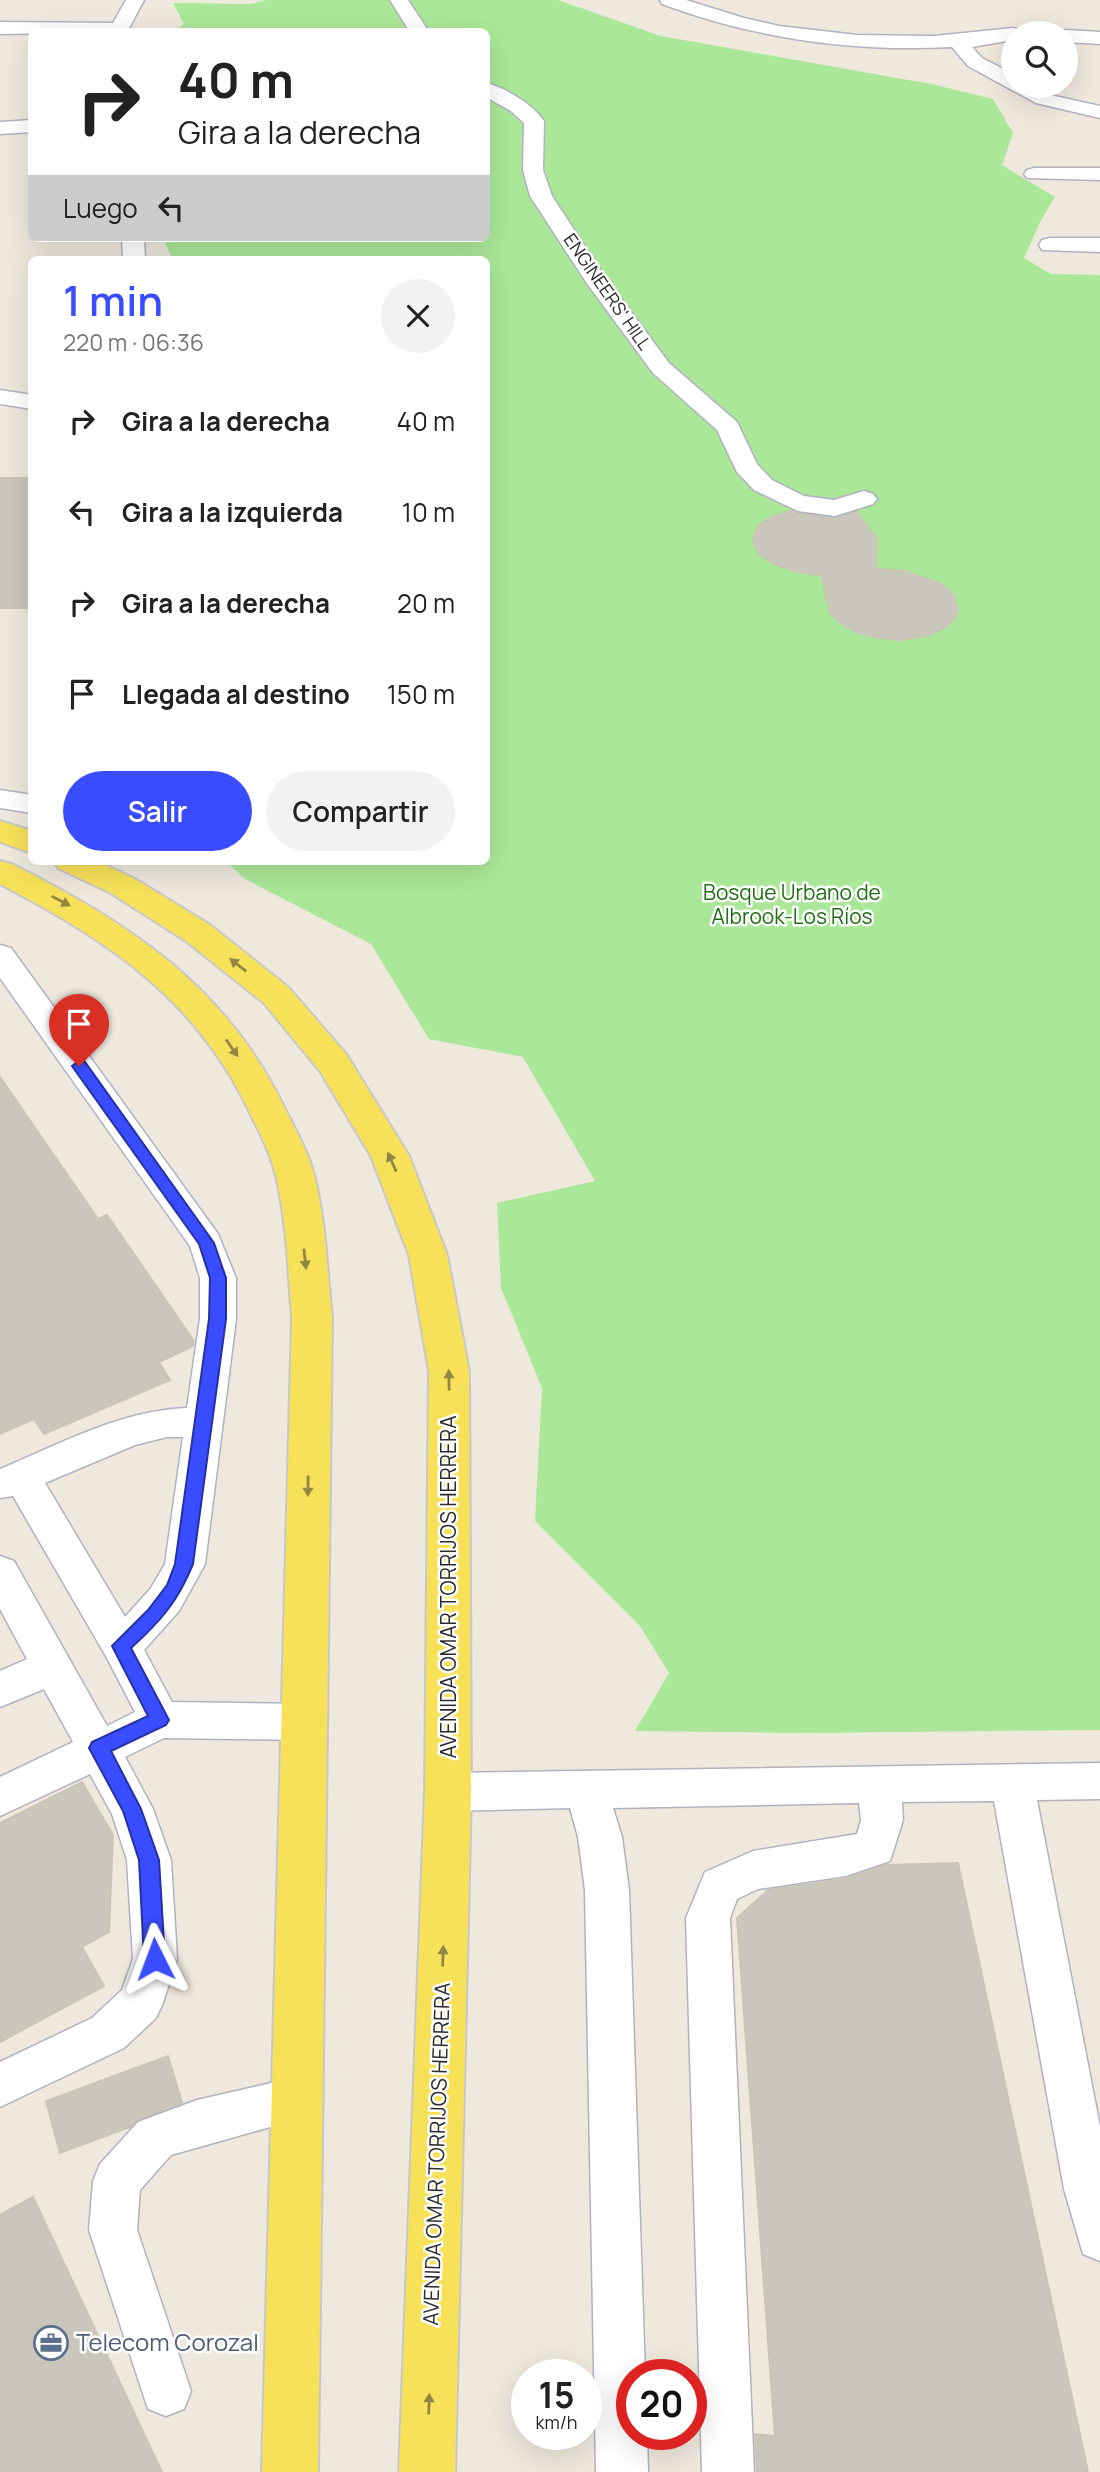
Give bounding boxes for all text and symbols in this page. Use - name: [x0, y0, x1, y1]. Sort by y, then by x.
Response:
- map controls: [1001, 21, 1078, 98]
- button: search: [1001, 21, 1078, 98]
- text: 40 m: [178, 46, 294, 113]
- icon: right: [63, 56, 154, 147]
- text: Gira a la derecha: [178, 110, 421, 154]
- icon: left: [152, 189, 190, 227]
- text: Luego: [63, 190, 138, 226]
- street label: ENGINEERS' HILL: [559, 228, 657, 354]
- text: 1 min: [63, 271, 163, 329]
- button: close: [381, 279, 455, 353]
- text: 220 m · 06:36: [63, 326, 204, 358]
- icon: right: [63, 402, 101, 440]
- text: Gira a la derecha: [122, 403, 330, 439]
- text: 40 m: [397, 403, 455, 439]
- icon: left: [63, 493, 101, 531]
- text: Gira a la izquierda: [122, 494, 343, 530]
- text: 10 m: [402, 494, 455, 530]
- icon: right: [63, 584, 101, 622]
- text: Gira a la derecha: [122, 585, 330, 621]
- text: 20 m: [397, 585, 455, 621]
- icon: arrive: [63, 675, 101, 713]
- text: Llegada al destino: [122, 676, 350, 712]
- text: 150 m: [387, 676, 455, 712]
- button: Salir: [63, 771, 252, 851]
- button: Compartir: [266, 771, 455, 851]
- park label: Bosque Urbano de Albrook-Los Ríos: [703, 878, 881, 930]
- one-way arrow: [51, 896, 71, 907]
- one-way arrow: [229, 959, 247, 973]
- pin: [49, 994, 109, 1066]
- icon: arrive: [60, 1005, 98, 1043]
- one-way arrow: [225, 1039, 239, 1057]
- one-way arrow: [386, 1151, 397, 1172]
- one-way arrow: [300, 1248, 311, 1270]
- one-way arrow: [443, 1369, 455, 1391]
- street label: AVENIDA OMAR TORRIJOS HERRERA: [434, 1415, 462, 1759]
- one-way arrow: [303, 1475, 314, 1497]
- position arrow: [118, 1922, 192, 1996]
- one-way arrow: [438, 1945, 449, 1967]
- street label: AVENIDA OMAR TORRIJOS HERRERA: [416, 1982, 456, 2326]
- office icon: Telecom Corozal: [32, 2324, 70, 2362]
- place label: Telecom Corozal: [76, 2325, 259, 2358]
- speed limit sign: 20: [616, 2359, 707, 2450]
- text: 15: [539, 2371, 574, 2419]
- one-way arrow: [423, 2393, 434, 2415]
- text: km/h: [536, 2410, 577, 2434]

